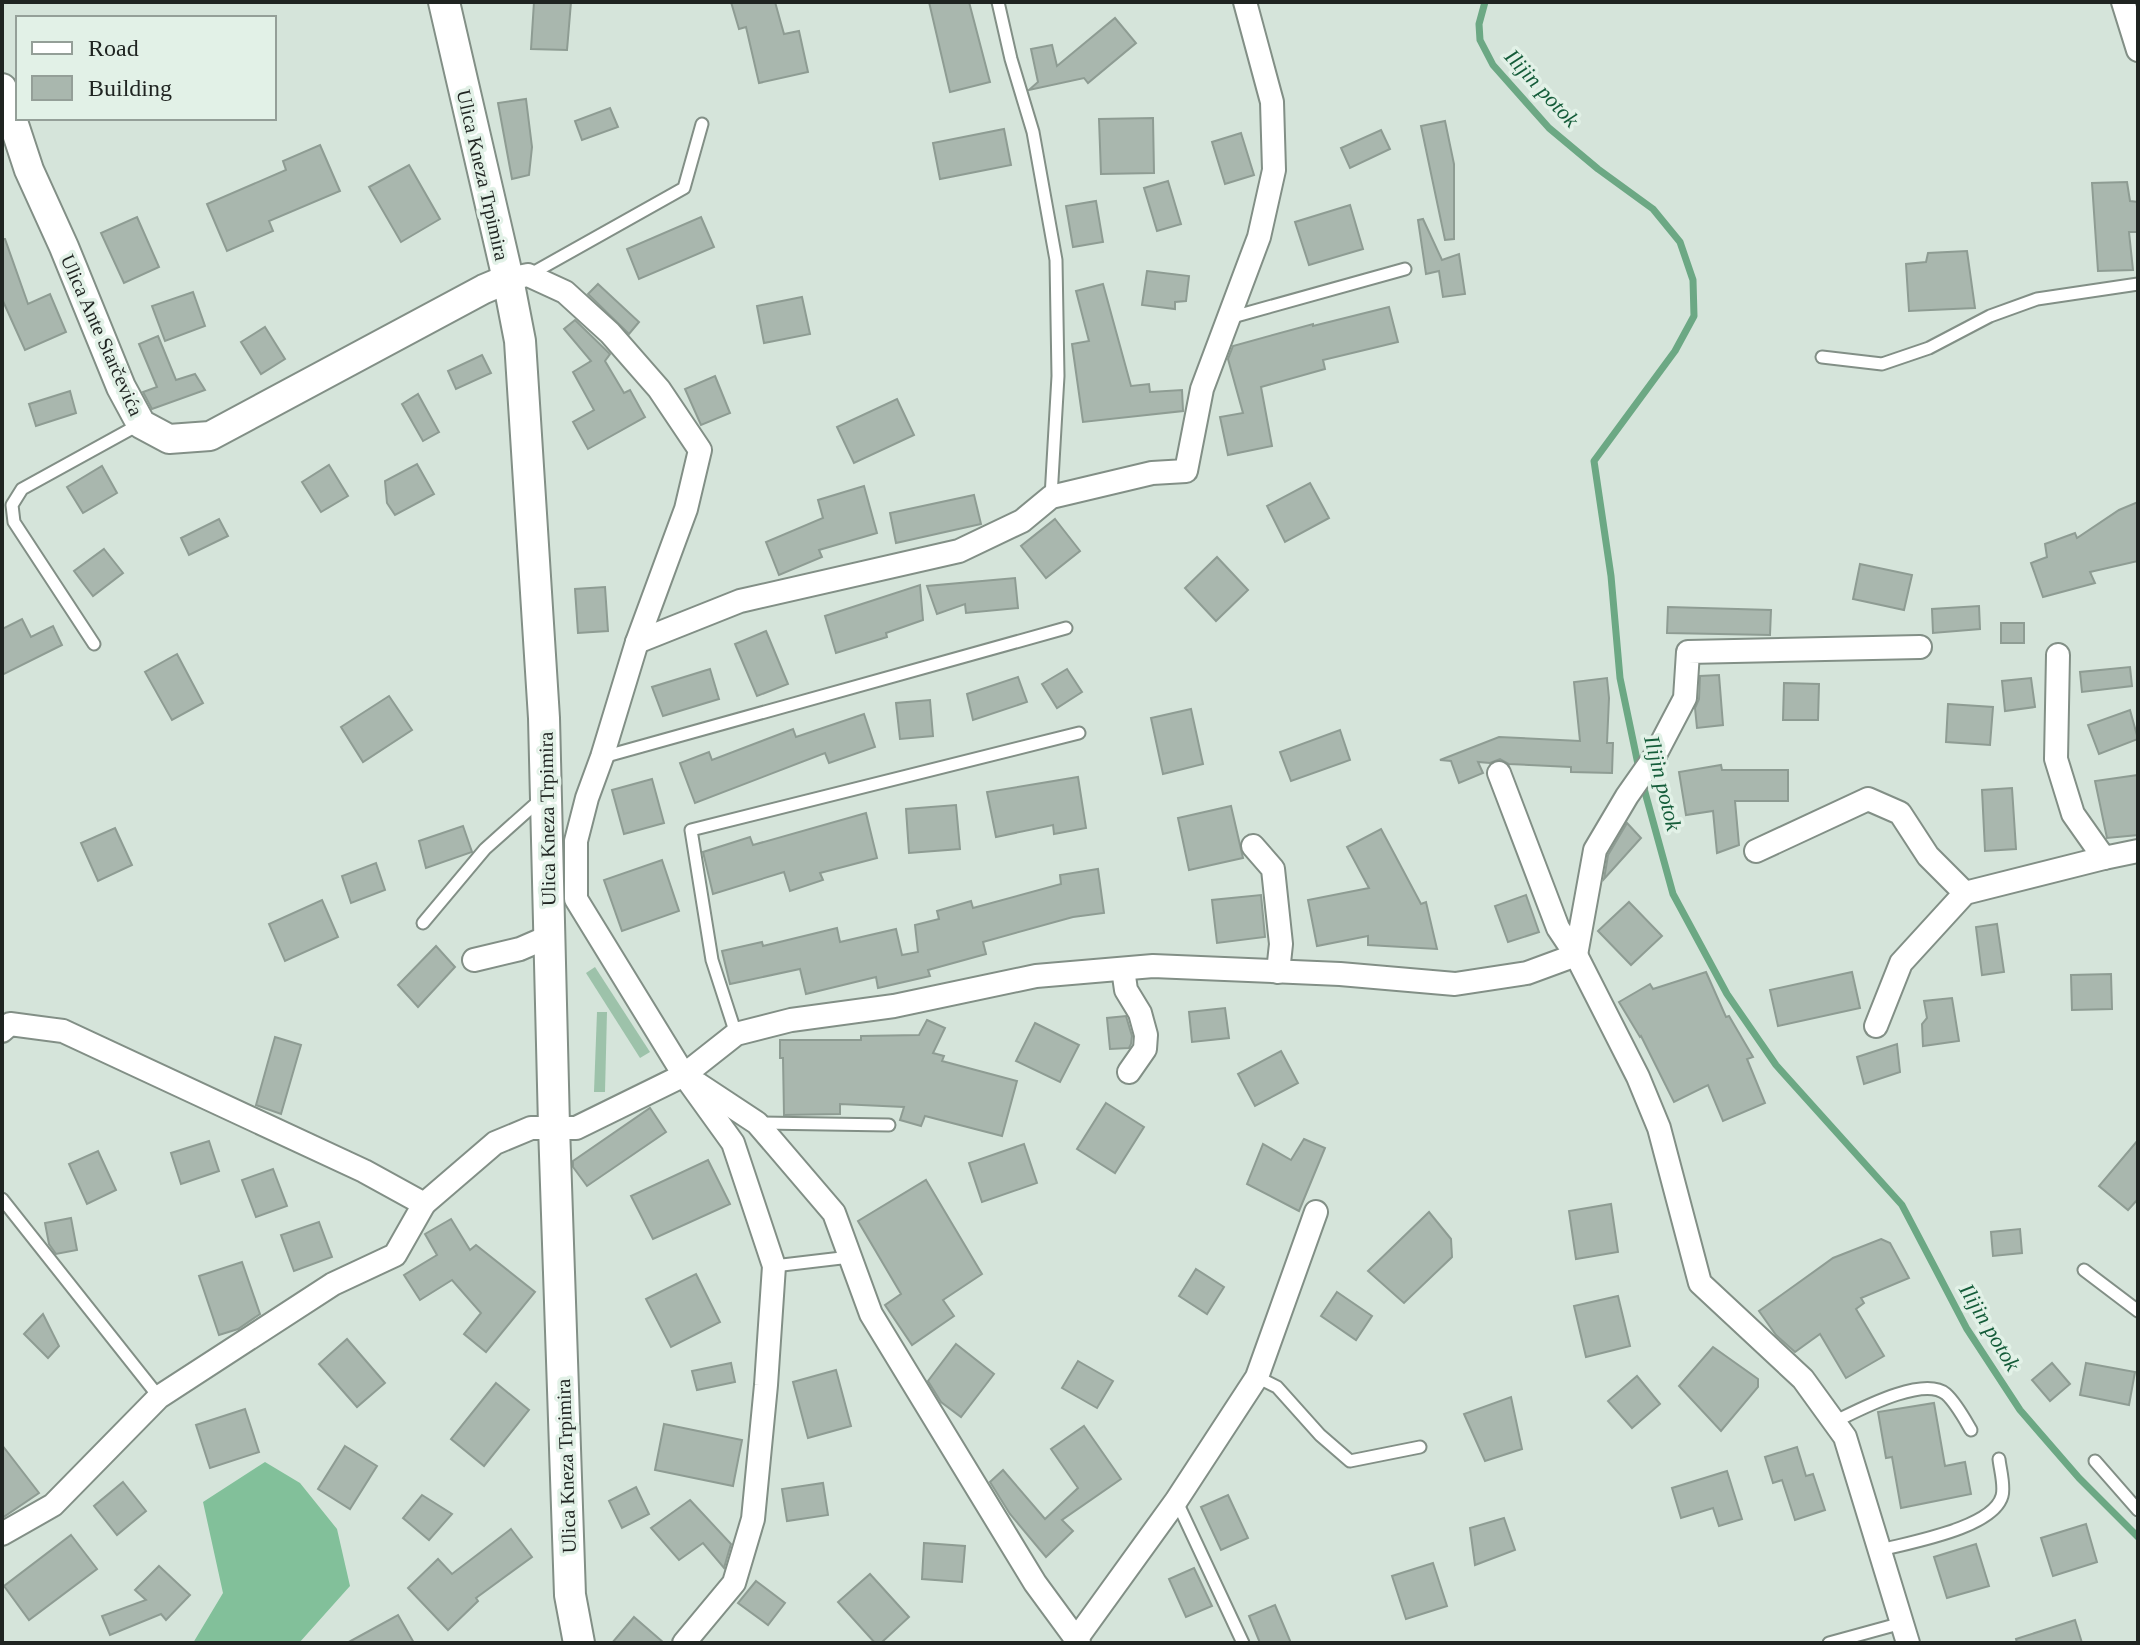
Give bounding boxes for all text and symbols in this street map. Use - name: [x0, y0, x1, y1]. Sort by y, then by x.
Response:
- legend: [16, 16, 276, 120]
- text: Road: [88, 35, 139, 61]
- water label: Ilijin potok: [1499, 43, 1585, 133]
- text: Building: [88, 75, 172, 101]
- street label: Ulica Kneza Trpimira: [452, 88, 513, 263]
- street label: Ulica Ante Starčevića: [56, 251, 148, 419]
- street label: Ulica Kneza Trpimira: [534, 731, 561, 906]
- water label: Ilijin potok: [1639, 732, 1687, 834]
- water label: Ilijin potok: [1954, 1278, 2026, 1376]
- street label: Ulica Kneza Trpimira: [552, 1378, 581, 1554]

